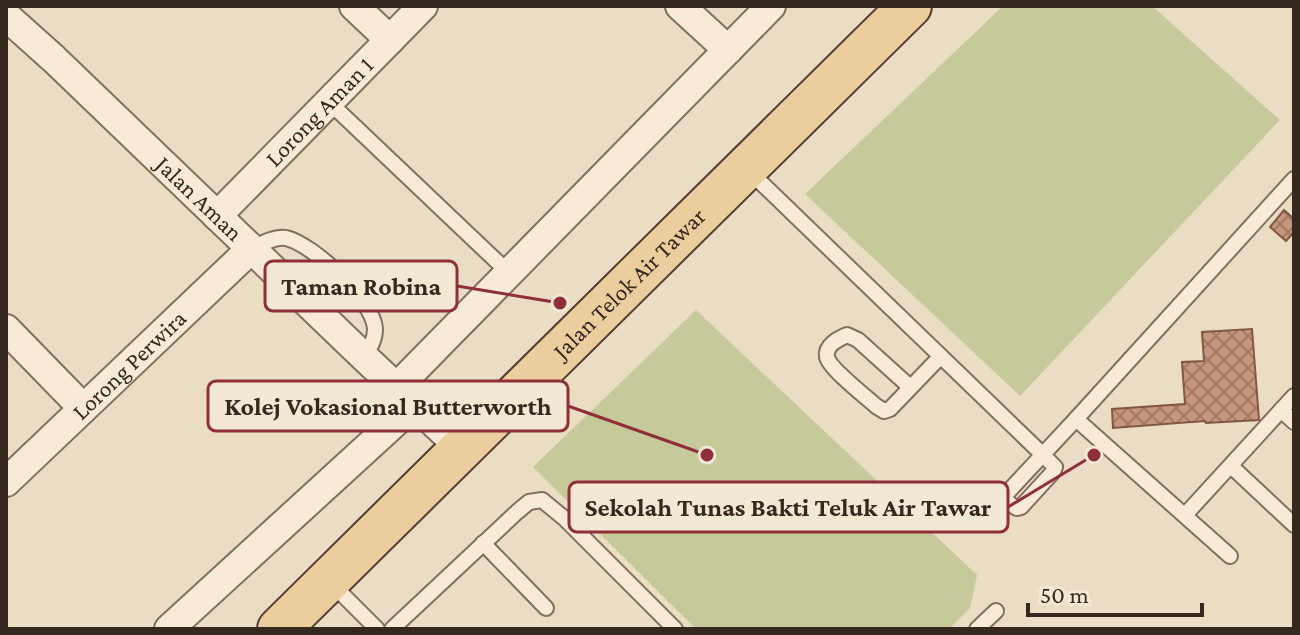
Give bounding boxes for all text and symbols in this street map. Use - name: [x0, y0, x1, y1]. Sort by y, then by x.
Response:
- street label: Lorong Aman 1: [259, 51, 378, 172]
- street label: Jalan Aman: [149, 149, 249, 246]
- street label: Jalan Telok Air Tawar: [546, 202, 711, 365]
- callout: Taman Robina: [265, 261, 457, 311]
- text: Taman Robina: [281, 272, 441, 301]
- street label: Lorong Perwira: [66, 304, 191, 425]
- callout: Kolej Vokasional Butterworth: [208, 381, 568, 431]
- text: Kolej Vokasional Butterworth: [224, 392, 552, 421]
- callout: Sekolah Tunas Bakti Teluk Air Tawar: [569, 482, 1008, 532]
- text: Sekolah Tunas Bakti Teluk Air Tawar: [584, 493, 992, 522]
- scale bar: [1028, 567, 1202, 617]
- text: 50 m: [1040, 581, 1089, 608]

